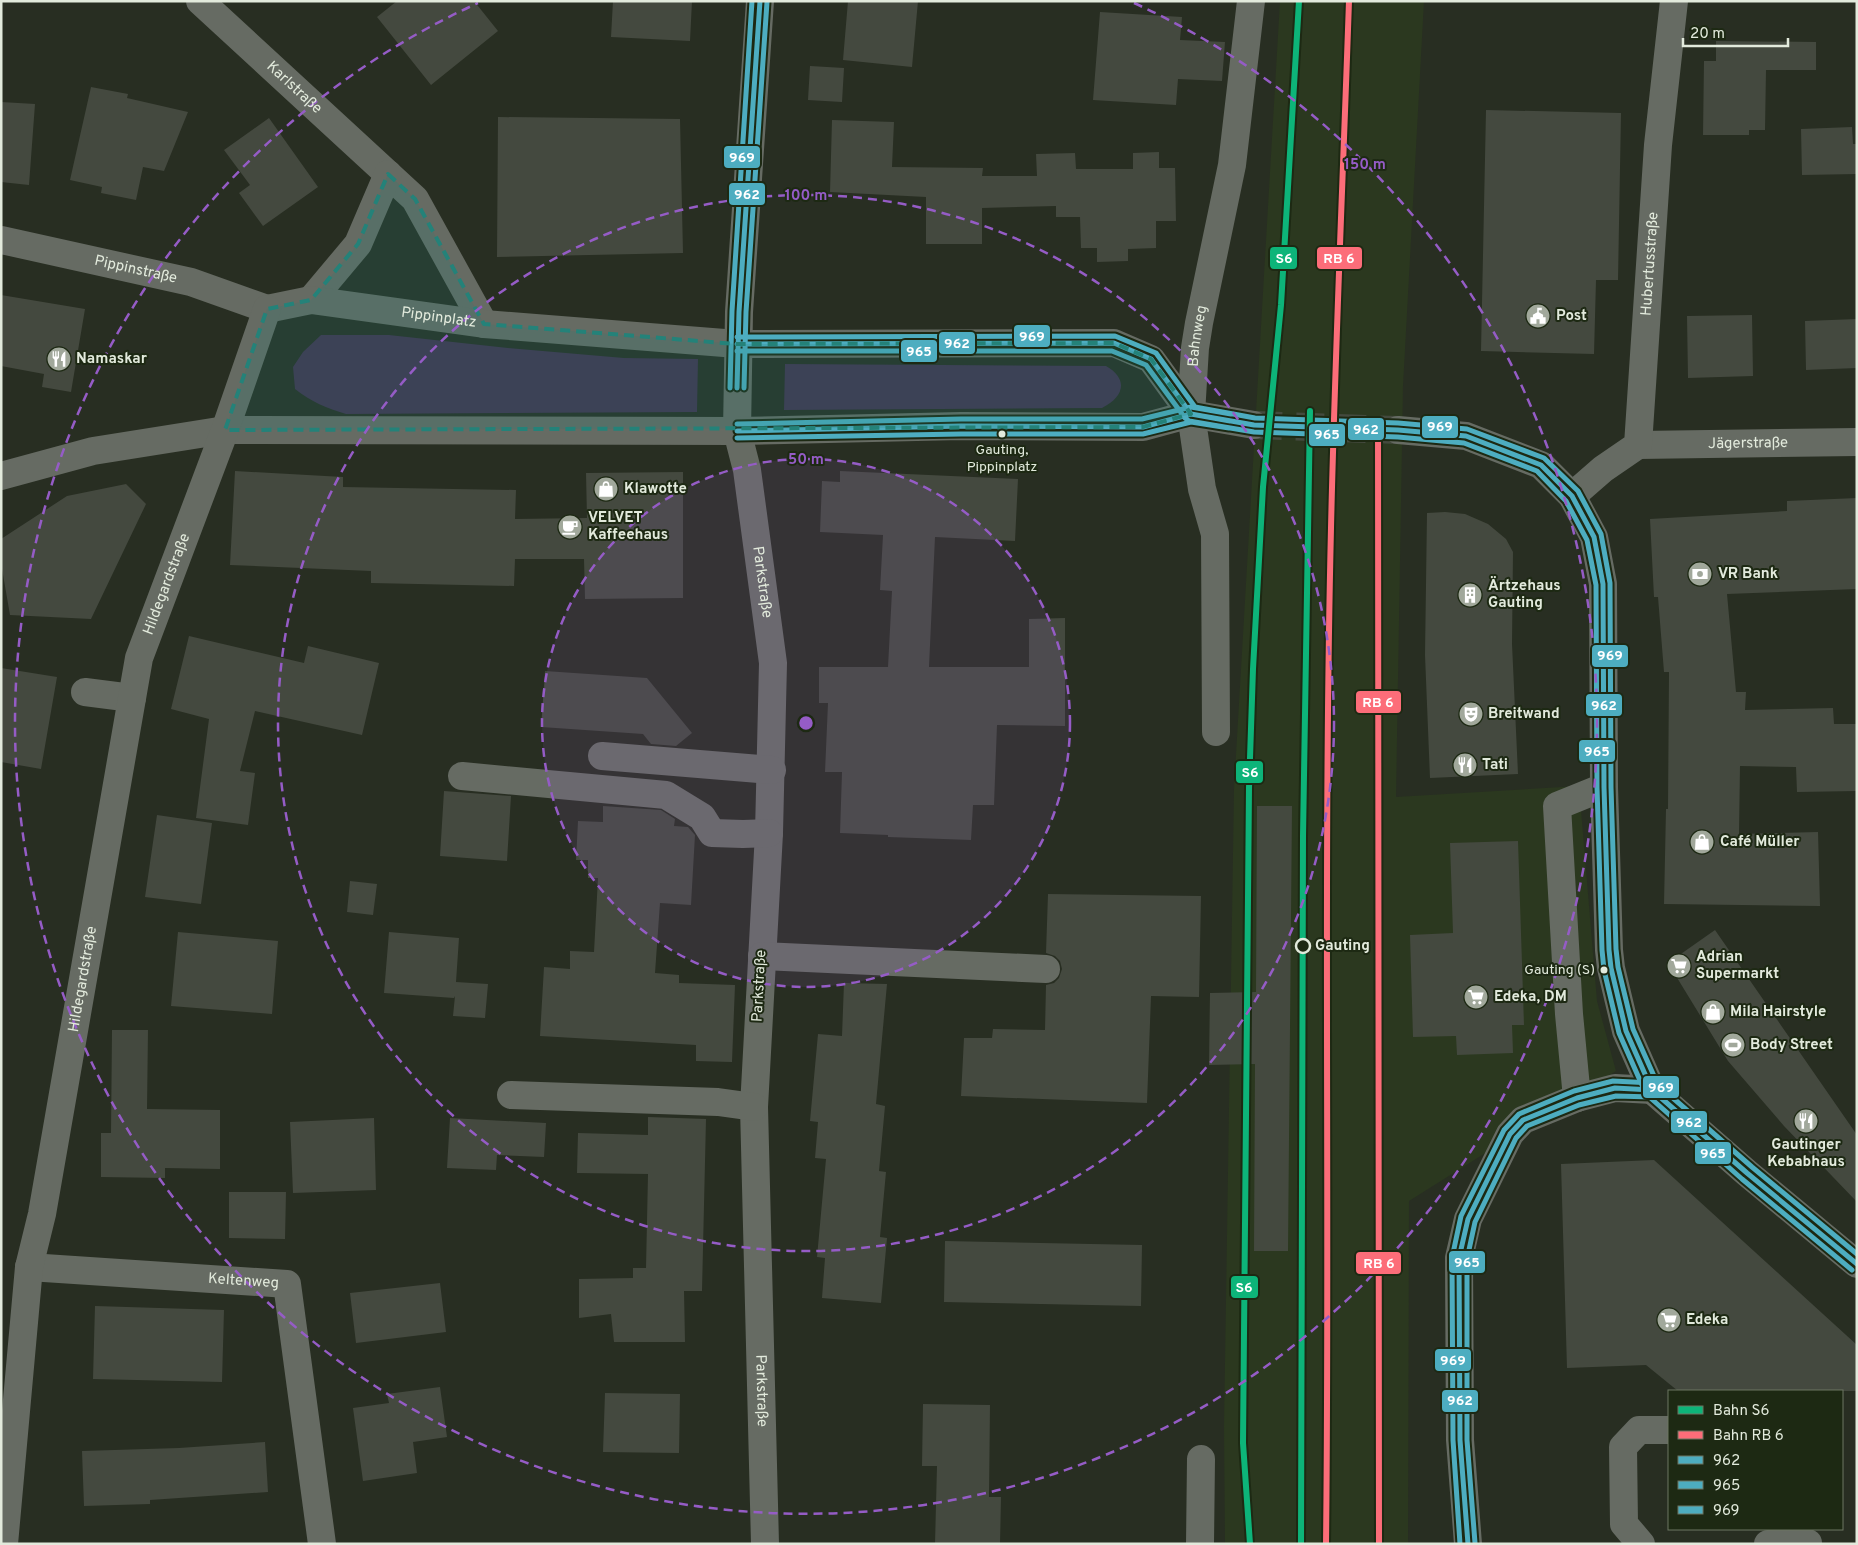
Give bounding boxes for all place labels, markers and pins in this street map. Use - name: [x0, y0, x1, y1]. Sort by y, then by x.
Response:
- public building icon: Post: [1525, 303, 1551, 329]
- place label: Post: [1556, 307, 1587, 326]
- restaurant icon: Namaskar: [46, 346, 72, 372]
- place label: Namaskar: [76, 350, 148, 369]
- marker: Gauting, Pippinplatz: [997, 429, 1007, 439]
- place label: Gauting, Pippinplatz: [967, 442, 1037, 476]
- shop icon: Klawotte: [593, 476, 619, 502]
- place label: Klawotte: [624, 480, 687, 499]
- place label: VELVET Kaffeehaus: [588, 509, 668, 545]
- cafe icon: VELVET Kaffeehaus: [557, 514, 583, 540]
- bank icon: VR Bank: [1687, 561, 1713, 587]
- place label: VR Bank: [1718, 565, 1778, 584]
- place label: Ärtzehaus Gauting: [1488, 576, 1561, 613]
- building icon: Ärtzehaus Gauting: [1457, 582, 1483, 608]
- theatre icon: Breitwand: [1458, 701, 1484, 727]
- place label: Breitwand: [1488, 705, 1560, 724]
- centre of rings: [797, 714, 815, 732]
- restaurant icon: Tati: [1452, 752, 1478, 778]
- place label: Tati: [1482, 756, 1508, 775]
- shop icon: Café Müller: [1689, 829, 1715, 855]
- place label: Café Müller: [1720, 833, 1800, 852]
- place label: Gauting: [1315, 937, 1370, 956]
- marker: Gauting: [1295, 938, 1311, 954]
- place label: Adrian Supermarkt: [1696, 948, 1779, 984]
- supermarket icon: Adrian Supermarkt: [1666, 953, 1692, 979]
- place label: Gauting (S): [1524, 962, 1595, 979]
- marker: Gauting (S): [1599, 965, 1609, 975]
- supermarket icon: Edeka, DM: [1463, 984, 1489, 1010]
- place label: Edeka, DM: [1494, 988, 1567, 1007]
- shop icon: Mila Hairstyle: [1700, 999, 1726, 1025]
- place label: Mila Hairstyle: [1730, 1003, 1826, 1022]
- sports icon: Body Street: [1720, 1032, 1746, 1058]
- place label: Body Street: [1750, 1036, 1833, 1055]
- restaurant icon: Gautinger Kebabhaus: [1793, 1108, 1819, 1134]
- place label: Gautinger Kebabhaus: [1767, 1136, 1845, 1172]
- supermarket icon: Edeka: [1656, 1307, 1682, 1333]
- place label: Edeka: [1686, 1311, 1728, 1330]

